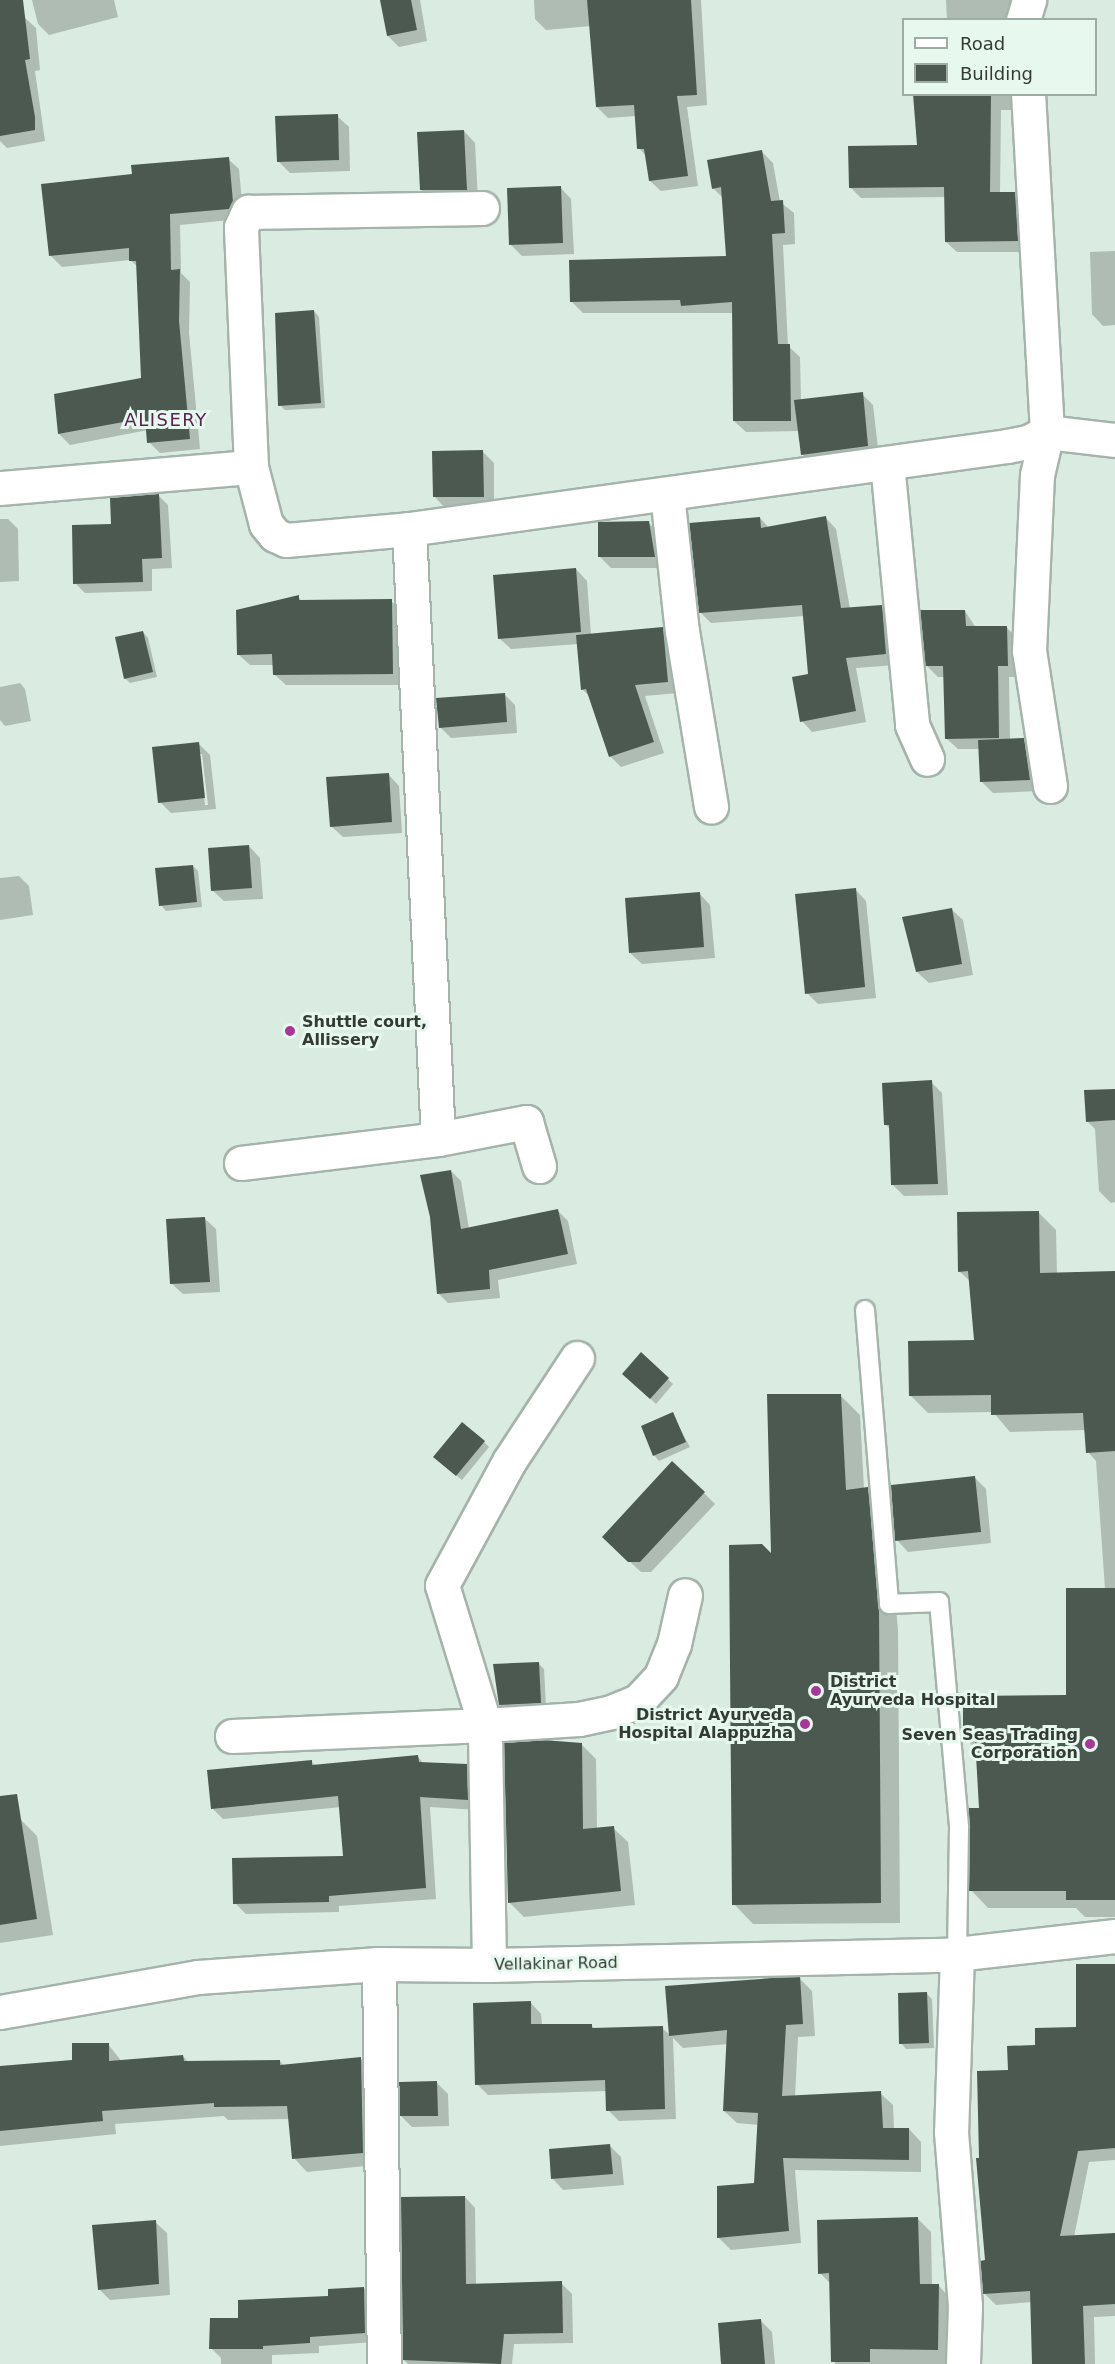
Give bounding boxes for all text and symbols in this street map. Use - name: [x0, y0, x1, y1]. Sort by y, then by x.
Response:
- legend: [902, 18, 1097, 96]
- text: Road: [960, 33, 1005, 54]
- text: Building: [960, 63, 1033, 84]
- district label: ALISERY: [124, 409, 208, 431]
- place label: Shuttle court, Allissery: [302, 1012, 427, 1050]
- marker: Shuttle court, Allissery: [283, 1024, 297, 1038]
- place label: District Ayurveda Hospital: [830, 1672, 995, 1710]
- marker: District Ayurveda Hospital: [807, 1682, 825, 1700]
- place label: District Ayurveda Hospital Alappuzha: [618, 1705, 793, 1743]
- marker: District Ayurveda Hospital Alappuzha: [798, 1717, 812, 1731]
- place label: Seven Seas Trading Corporation: [901, 1725, 1078, 1763]
- marker: Seven Seas Trading Corporation: [1083, 1737, 1097, 1751]
- street label: Vellakinar Road: [494, 1953, 618, 1975]

